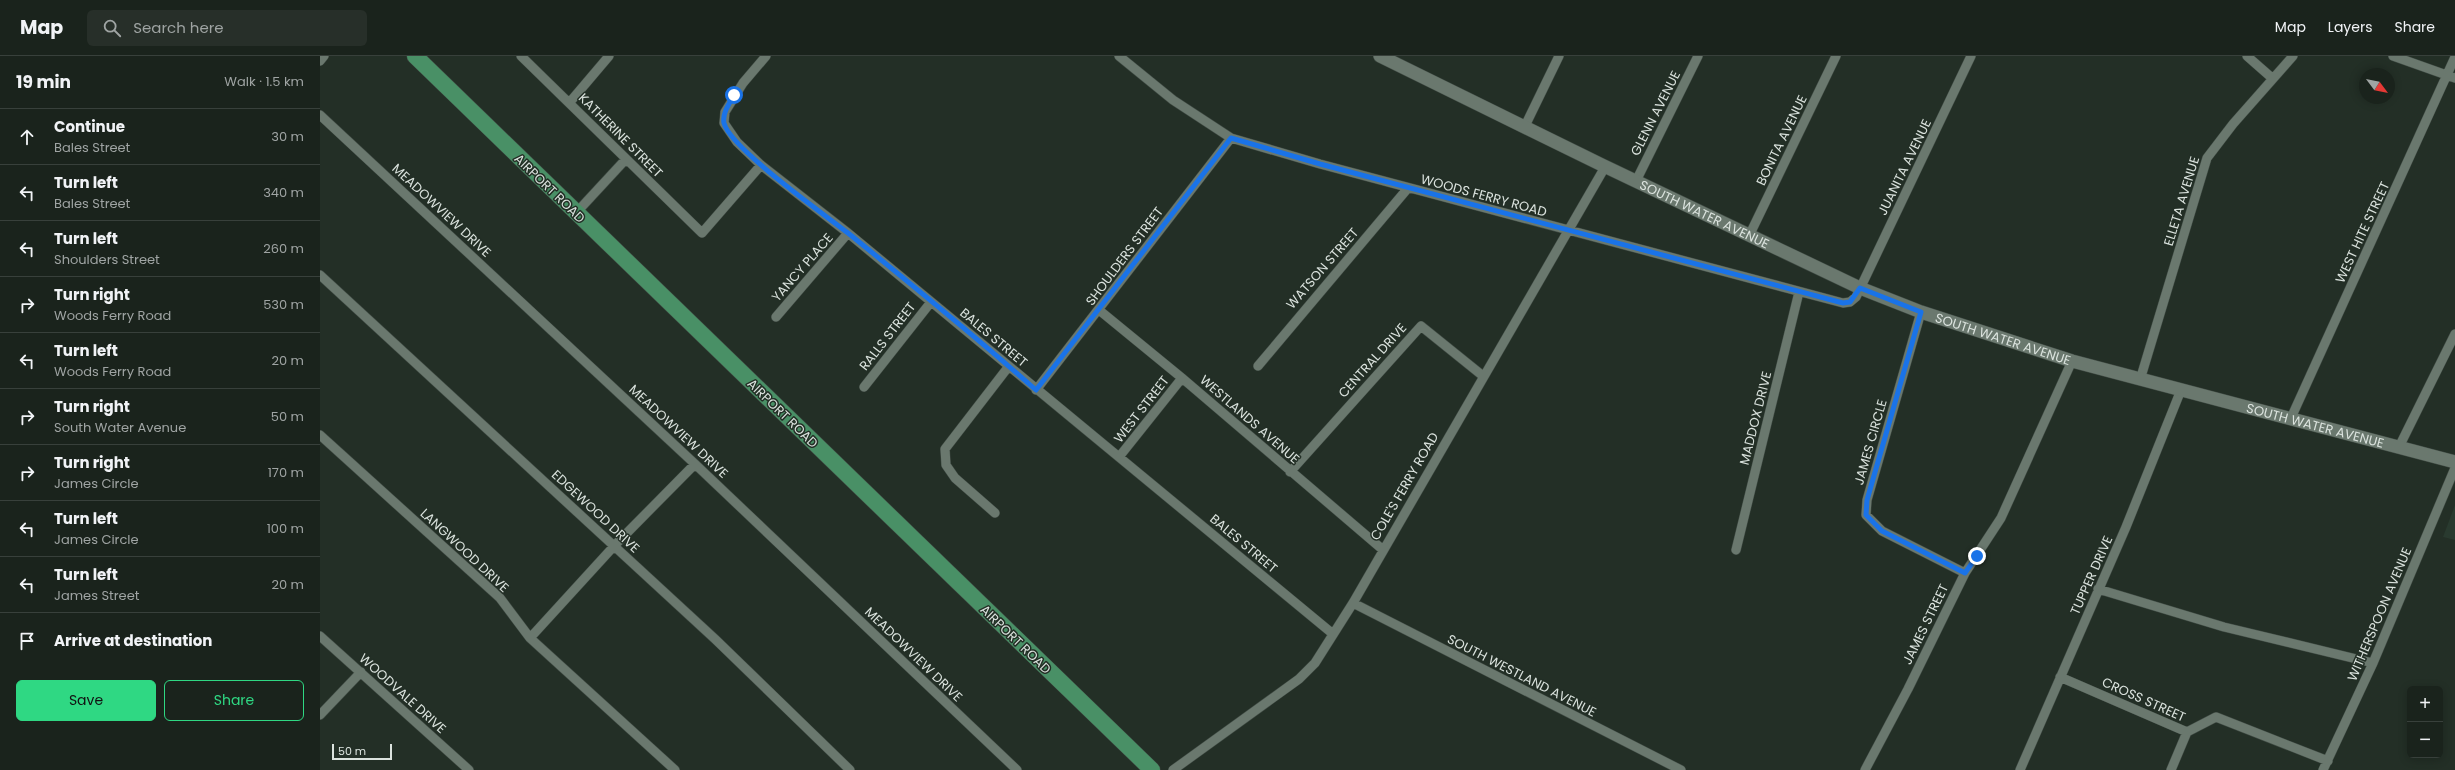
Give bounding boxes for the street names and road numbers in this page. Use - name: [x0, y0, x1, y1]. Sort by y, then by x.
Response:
- street label: GLENN AVENUE: [1626, 68, 1685, 159]
- street label: KATHERINE STREET: [574, 89, 667, 182]
- street label: BONITA AVENUE: [1751, 92, 1812, 189]
- street label: JUANITA AVENUE: [1873, 116, 1936, 219]
- street label: AIRPORT ROAD: [510, 150, 589, 227]
- street label: ELLETA AVENUE: [2159, 154, 2204, 248]
- street label: MEADOWVIEW DRIVE: [388, 159, 495, 261]
- street label: WOODS FERRY ROAD: [1419, 170, 1549, 221]
- street label: SOUTH WATER AVENUE: [1636, 175, 1772, 253]
- street label: WEST HITE STREET: [2331, 178, 2394, 286]
- street label: SHOULDERS STREET: [1081, 203, 1168, 310]
- street label: WATSON STREET: [1282, 224, 1363, 313]
- street label: YANCY PLACE: [767, 229, 837, 306]
- street label: RALLS STREET: [855, 298, 920, 374]
- street label: BALES STREET: [956, 303, 1032, 371]
- street label: SOUTH WATER AVENUE: [1933, 308, 2073, 370]
- street label: CENTRAL DRIVE: [1334, 319, 1411, 402]
- street label: MADDOX DRIVE: [1735, 369, 1776, 467]
- street label: WESTLANDS AVENUE: [1196, 371, 1304, 468]
- street label: WEST STREET: [1109, 372, 1174, 447]
- street label: AIRPORT ROAD: [743, 375, 822, 452]
- street label: MEADOWVIEW DRIVE: [625, 380, 732, 482]
- street label: JAMES CIRCLE: [1849, 397, 1892, 487]
- street label: SOUTH WATER AVENUE: [2244, 398, 2386, 453]
- street label: COLE'S FERRY ROAD: [1366, 429, 1443, 544]
- street label: EDGEWOOD DRIVE: [547, 465, 644, 557]
- street label: LANGWOOD DRIVE: [416, 504, 513, 597]
- street label: BALES STREET: [1206, 509, 1282, 577]
- street label: TUPPER DRIVE: [2066, 533, 2117, 618]
- street label: WITHERSPOON AVENUE: [2343, 544, 2416, 684]
- street label: JAMES STREET: [1898, 581, 1953, 668]
- street label: AIRPORT ROAD: [976, 601, 1055, 678]
- street label: MEADOWVIEW DRIVE: [861, 603, 967, 706]
- street label: SOUTH WESTLAND AVENUE: [1444, 629, 1600, 721]
- street label: WOODVALE DRIVE: [355, 649, 450, 738]
- street label: CROSS STREET: [2099, 673, 2189, 726]

